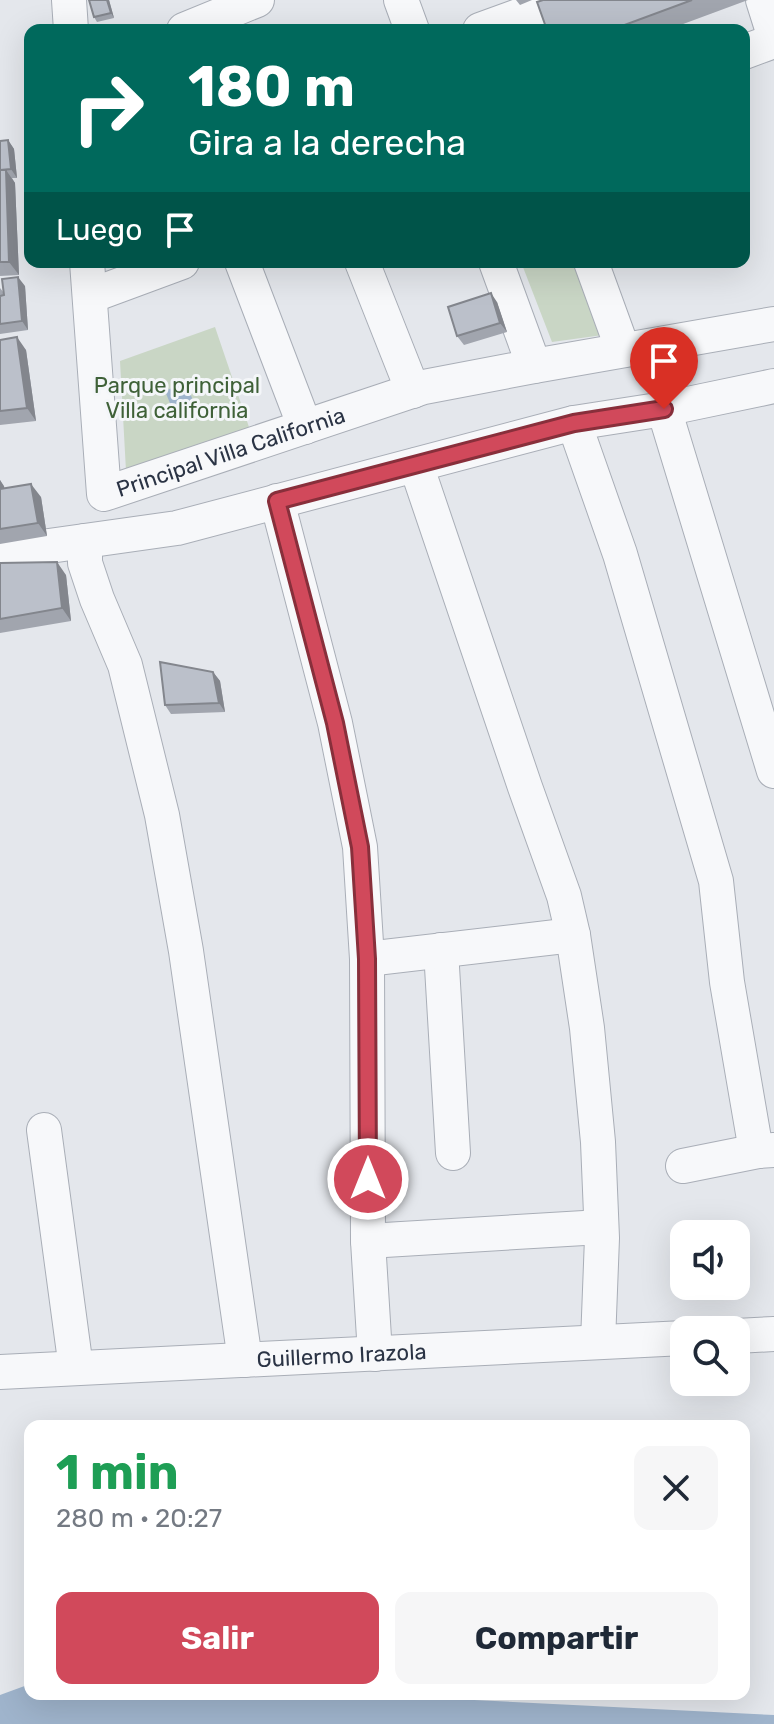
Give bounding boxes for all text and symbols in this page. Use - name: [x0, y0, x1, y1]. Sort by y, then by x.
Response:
- text: 180 m: [188, 54, 355, 120]
- icon: right: [56, 56, 160, 160]
- text: Gira a la derecha: [188, 121, 466, 164]
- icon: arrive: [158, 208, 202, 252]
- text: Luego: [56, 212, 142, 248]
- pin: [630, 327, 698, 409]
- icon: arrive: [642, 339, 686, 383]
- park label: Parque principal Villa california: [94, 372, 260, 424]
- street label: Principal Villa California: [113, 401, 348, 503]
- position arrow: [326, 1137, 410, 1221]
- map controls: [670, 1220, 750, 1396]
- button: sound: [670, 1220, 750, 1300]
- button: search: [670, 1316, 750, 1396]
- street label: Guillermo Irazola: [256, 1337, 427, 1373]
- text: 1 min: [56, 1444, 179, 1501]
- button: close: [634, 1446, 718, 1530]
- text: 280 m · 20:27: [56, 1503, 222, 1534]
- button: Salir: [56, 1592, 379, 1684]
- button: Compartir: [395, 1592, 718, 1684]

